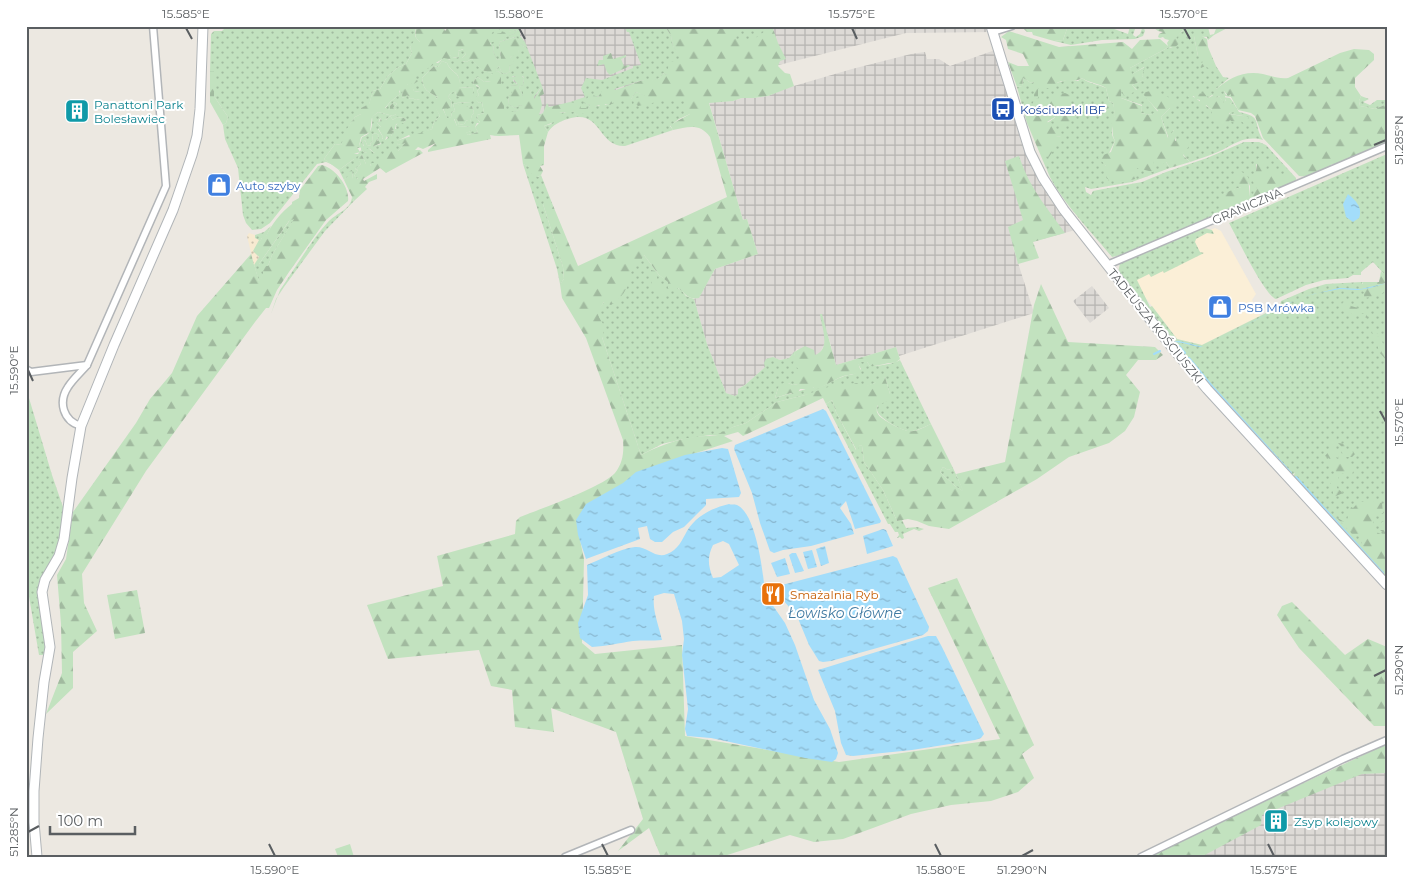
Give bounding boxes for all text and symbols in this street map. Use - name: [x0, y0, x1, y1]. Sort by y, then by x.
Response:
- text: 15.585°E: [162, 6, 210, 21]
- text: 15.580°E: [494, 6, 544, 21]
- text: 15.575°E: [829, 6, 875, 21]
- text: 15.570°E: [1160, 6, 1208, 21]
- bus stop icon: Kościuszki IBF: [990, 96, 1016, 122]
- place label: Panattoni Park Bolesławiec: [94, 97, 184, 126]
- building icon: Panattoni Park Bolesławiec: [64, 98, 90, 124]
- place label: Kościuszki IBF: [1020, 102, 1106, 117]
- text: 51.285°N: [1391, 115, 1406, 165]
- shop icon: Auto szyby: [206, 172, 232, 198]
- place label: Auto szyby: [236, 178, 301, 193]
- street label: GRANICZNA: [1210, 184, 1285, 227]
- street label: TADEUSZA KOŚCIUSZKI: [1105, 265, 1207, 387]
- shop icon: PSB Mrówka: [1207, 294, 1233, 320]
- place label: PSB Mrówka: [1238, 300, 1314, 315]
- text: 15.590°E: [6, 346, 21, 394]
- text: 15.570°E: [1391, 398, 1406, 446]
- restaurant icon: Smażalnia Ryb: [760, 581, 786, 607]
- place label: Smażalnia Ryb: [790, 587, 879, 602]
- water label: Łowisko Główne: [788, 604, 902, 622]
- text: 51.290°N: [1391, 645, 1406, 695]
- scale bar: [50, 803, 135, 835]
- text: 51.285°N: [6, 807, 21, 857]
- building icon: Zsyp kolejowy: [1263, 808, 1289, 834]
- text: 100 m: [58, 811, 103, 830]
- place label: Zsyp kolejowy: [1294, 814, 1378, 829]
- text: 15.590°E: [251, 862, 299, 877]
- text: 15.585°E: [584, 862, 632, 877]
- text: 15.580°E: [916, 862, 966, 877]
- text: 51.290°N: [997, 862, 1047, 877]
- text: 15.575°E: [1251, 862, 1297, 877]

